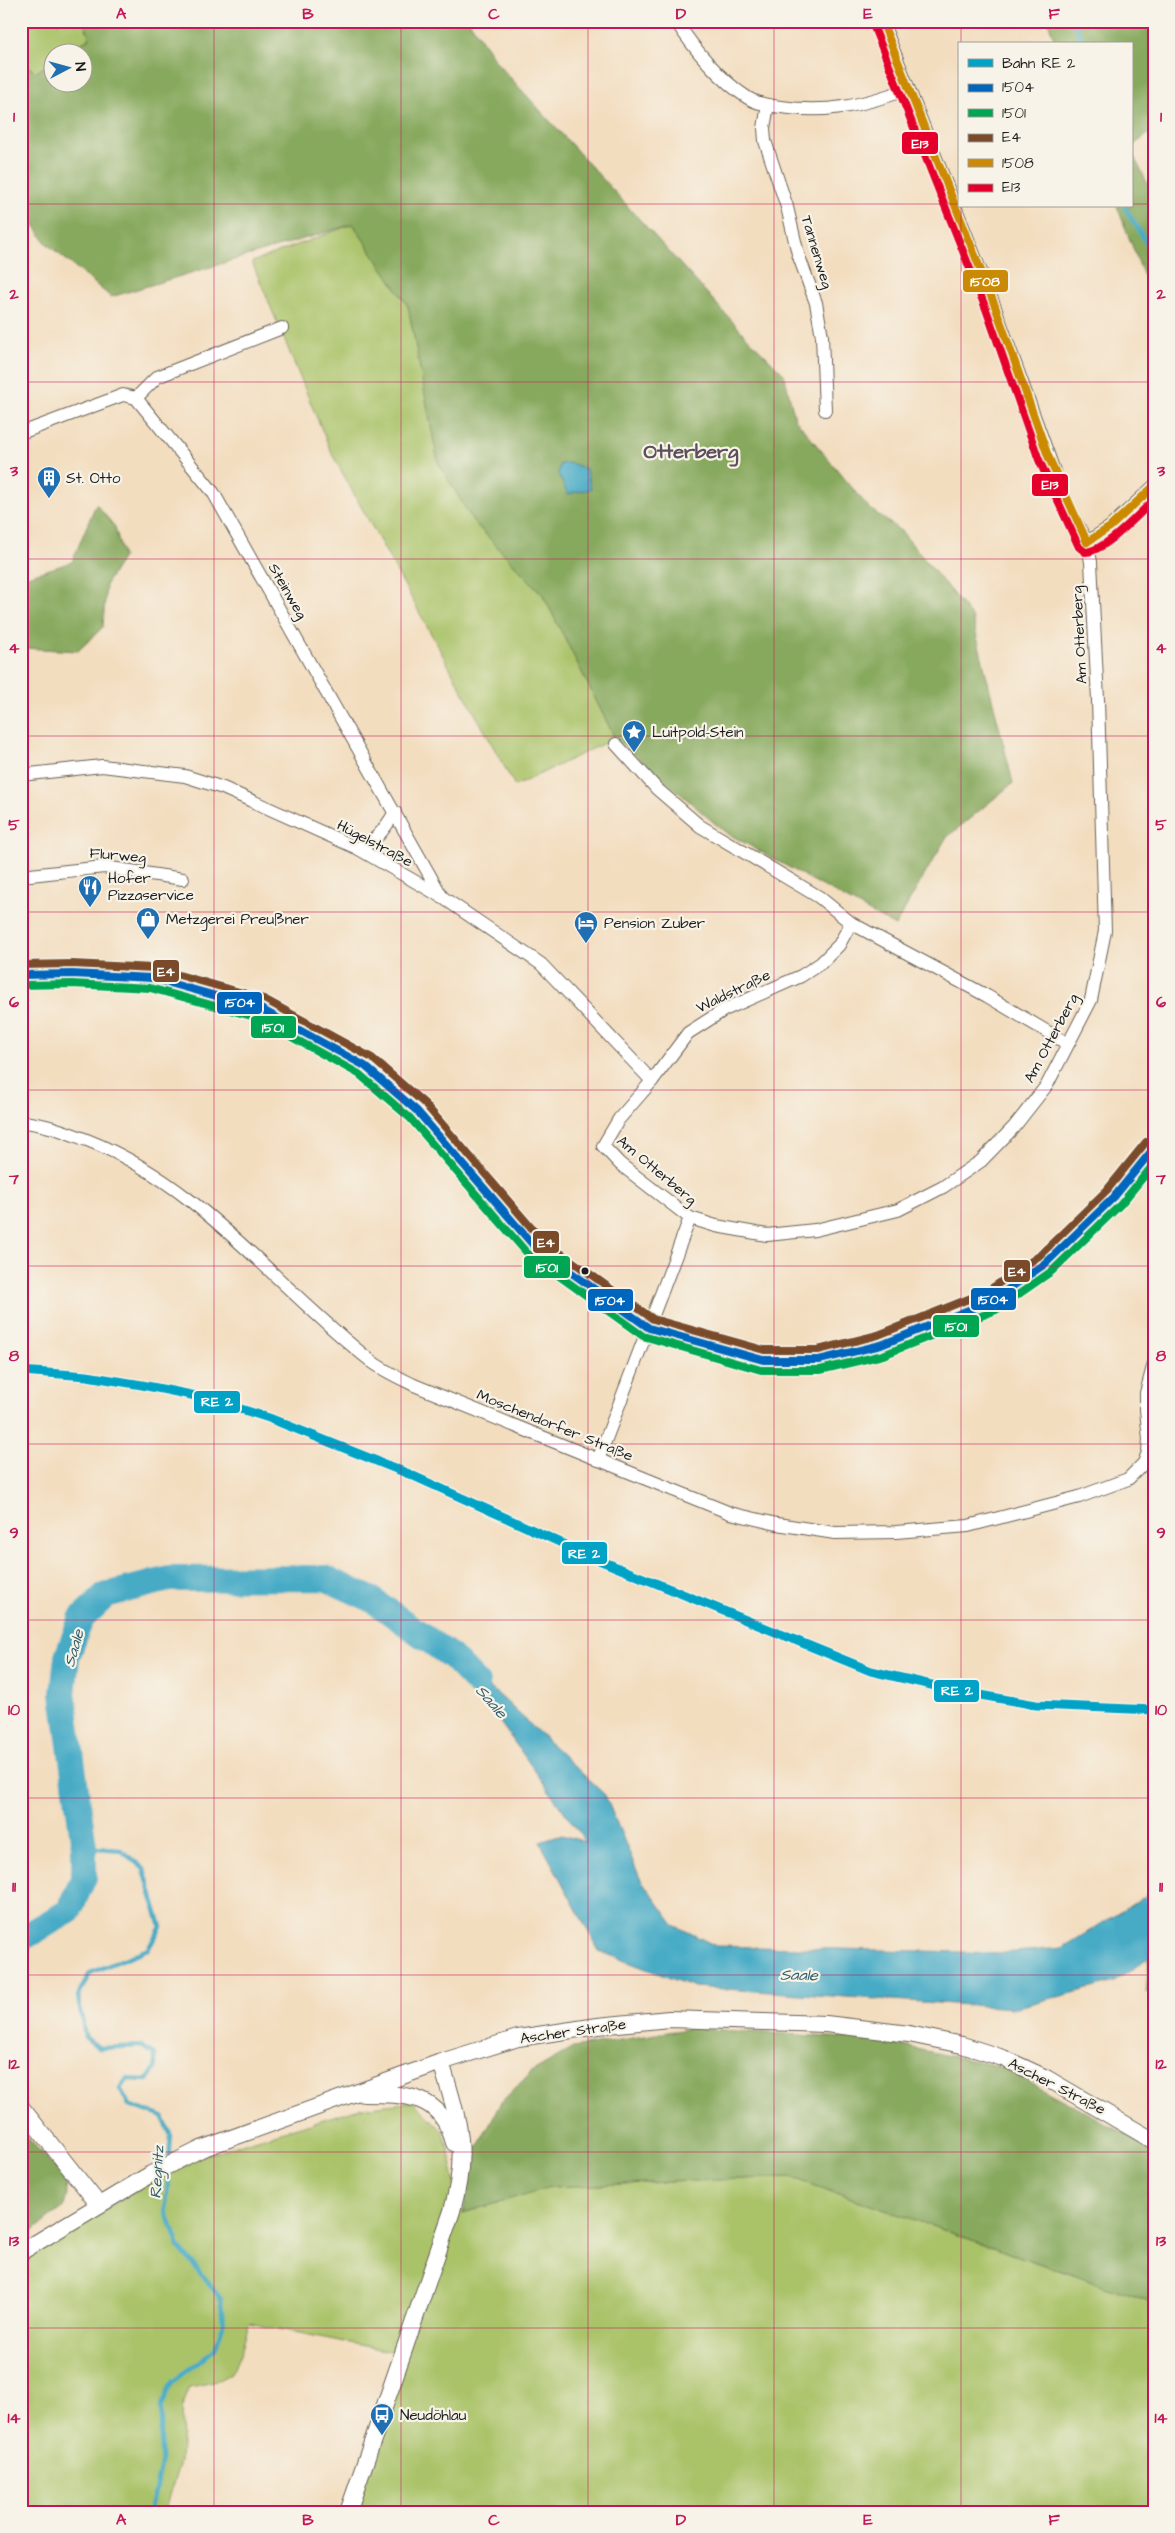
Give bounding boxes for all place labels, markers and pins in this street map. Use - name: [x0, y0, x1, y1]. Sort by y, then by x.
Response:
- building icon: St. Otto: [36, 465, 62, 499]
- place label: St. Otto: [66, 468, 121, 489]
- place icon: Luitpold-Stein: [621, 719, 647, 753]
- place label: Luitpold-Stein: [652, 722, 744, 743]
- place label: Hofer Pizzaservice: [108, 868, 194, 906]
- restaurant icon: Hofer Pizzaservice: [77, 874, 103, 908]
- shop icon: Metzgerei Preußner: [135, 906, 161, 940]
- place label: Metzgerei Preußner: [166, 909, 309, 931]
- hotel icon: Pension Zuber: [573, 910, 599, 944]
- place label: Pension Zuber: [604, 913, 705, 934]
- unlabelled marker: [580, 1266, 590, 1276]
- bus stop icon: Neudöhlau: [369, 2402, 395, 2436]
- place label: Neudöhlau: [400, 2405, 467, 2426]

